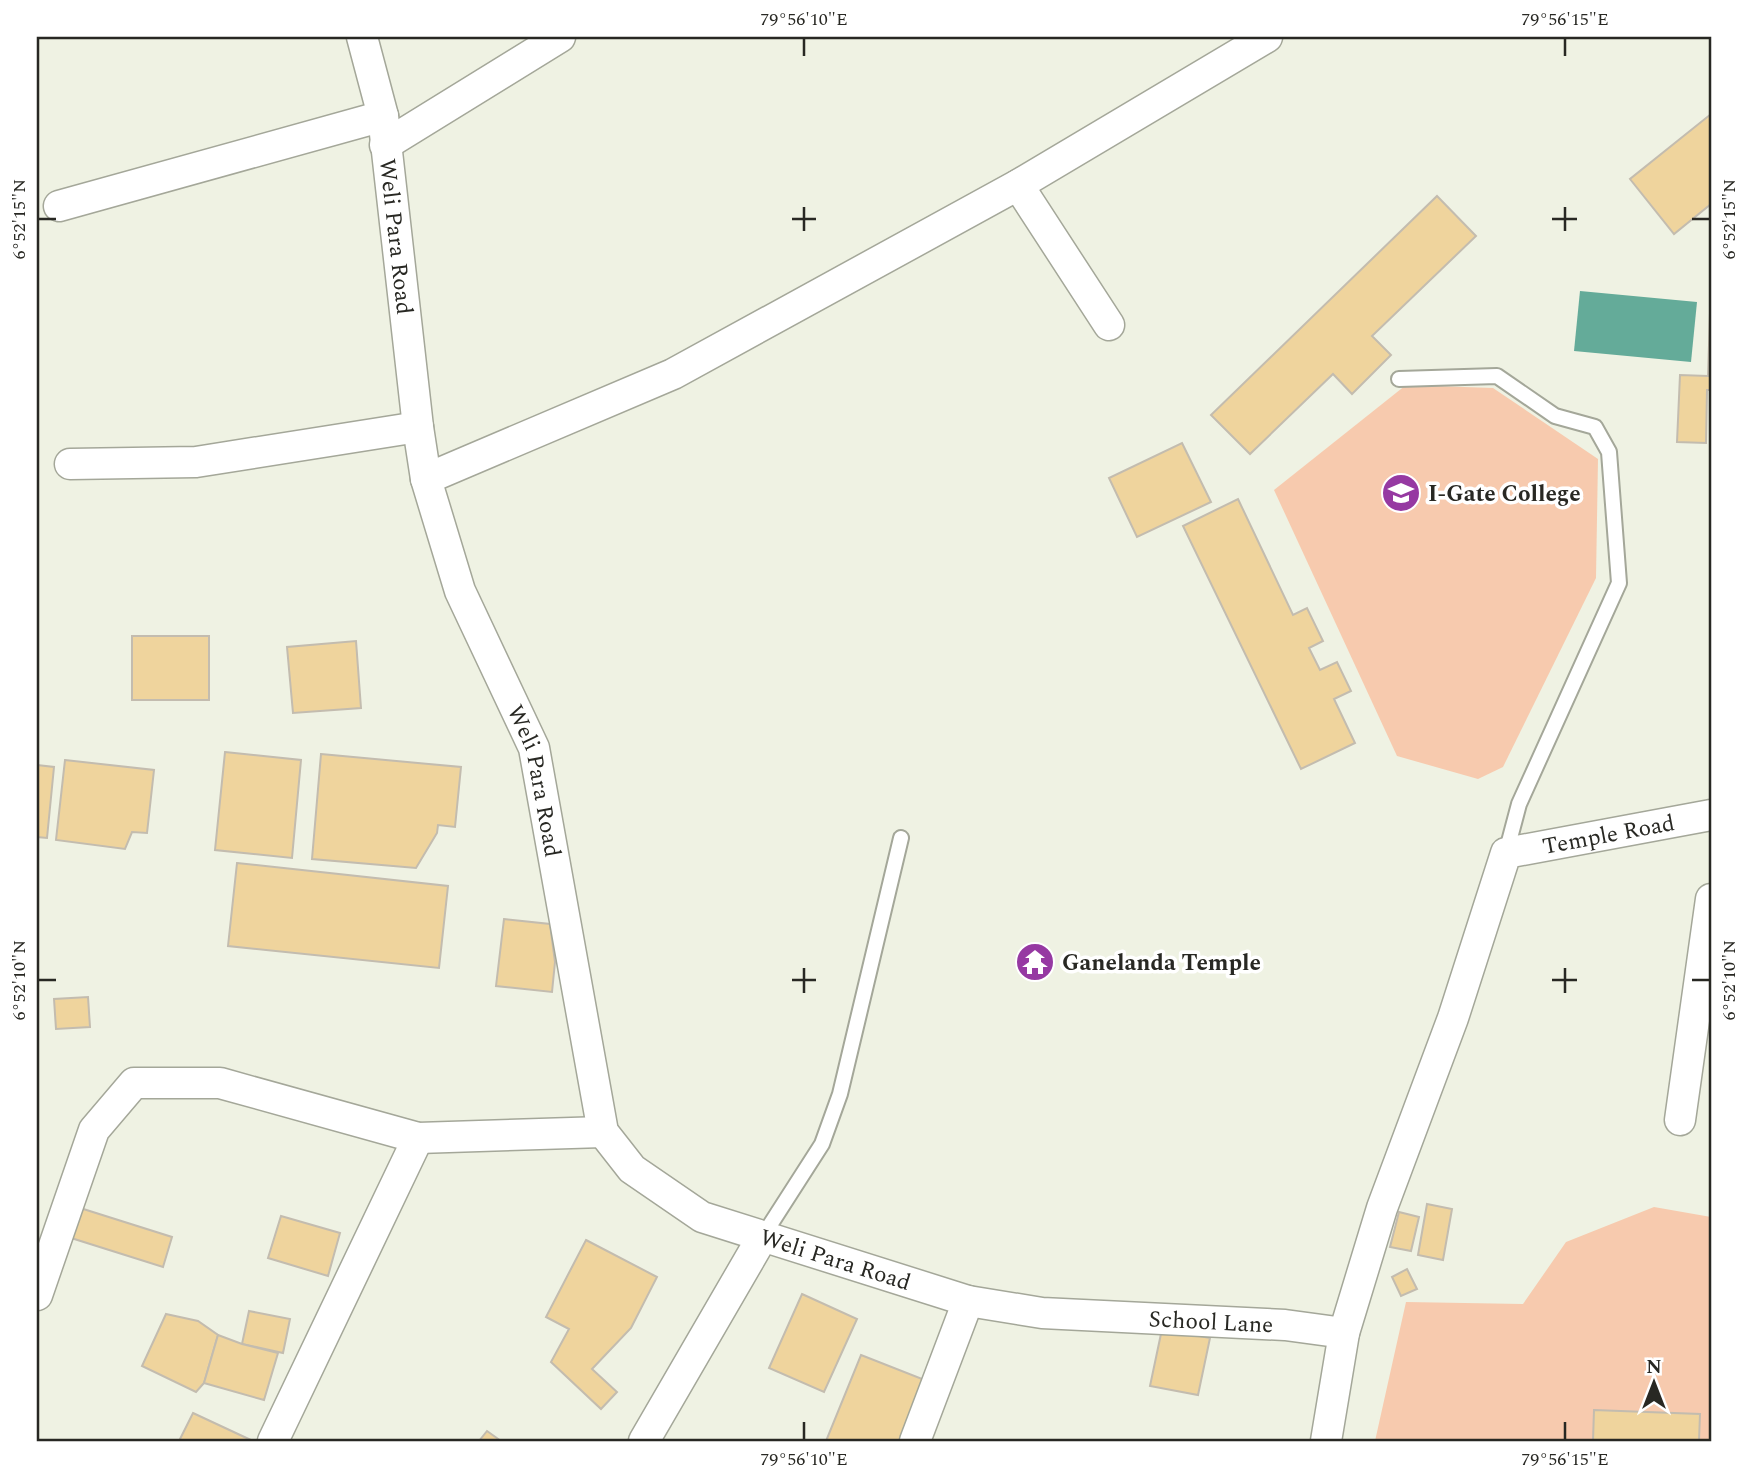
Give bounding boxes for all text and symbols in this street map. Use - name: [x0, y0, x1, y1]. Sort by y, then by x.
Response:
- text: 79°56'10"E: [760, 6, 848, 33]
- text: 79°56'15"E: [1521, 6, 1609, 33]
- street label: Weli Para Road: [369, 157, 421, 317]
- text: 6°52'15"N: [6, 179, 33, 259]
- text: 6°52'15"N: [1716, 179, 1743, 259]
- school or university icon: I-Gate College: [1380, 472, 1422, 514]
- place label: I-Gate College: [1428, 477, 1581, 512]
- street label: Weli Para Road: [497, 699, 569, 860]
- street label: Temple Road: [1540, 806, 1678, 865]
- text: 6°52'10"N: [6, 940, 33, 1020]
- text: 6°52'10"N: [1716, 940, 1743, 1020]
- temple icon: Ganelanda Temple: [1014, 941, 1056, 983]
- place label: Ganelanda Temple: [1062, 946, 1261, 981]
- street label: Weli Para Road: [755, 1220, 915, 1301]
- street label: School Lane: [1148, 1302, 1274, 1343]
- north arrow: [1618, 1348, 1688, 1418]
- text: N: [1646, 1353, 1662, 1382]
- text: 79°56'10"E: [760, 1446, 848, 1473]
- text: 79°56'15"E: [1521, 1446, 1609, 1473]

